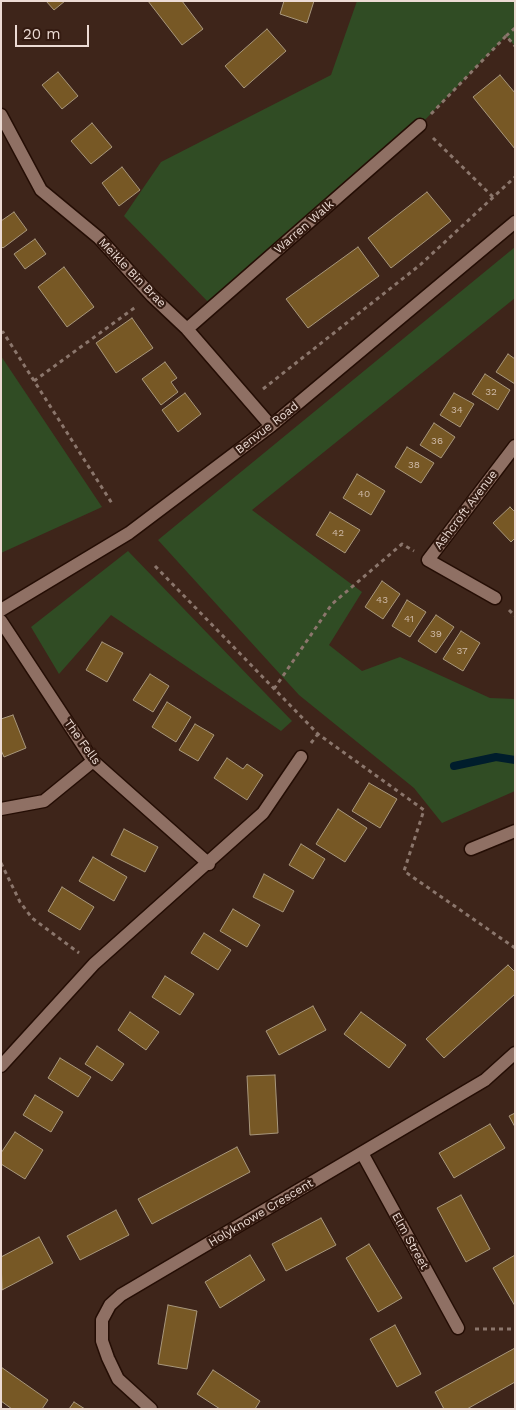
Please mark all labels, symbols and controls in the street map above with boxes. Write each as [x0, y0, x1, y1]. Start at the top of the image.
scale bar [18, 15, 91, 47]
text: 20 m [23, 25, 61, 43]
street label: Warren Walk [271, 197, 337, 257]
street label: Meikle Bin Brae [95, 235, 169, 311]
house number: 32 [485, 386, 497, 398]
street label: Benvue Road [233, 399, 301, 457]
house number: 34 [451, 404, 463, 416]
house number: 36 [431, 435, 443, 447]
house number: 38 [408, 459, 420, 471]
street label: Ashcroft Avenue [431, 467, 501, 553]
house number: 40 [358, 488, 370, 500]
house number: 42 [332, 527, 344, 539]
house number: 43 [376, 594, 388, 606]
house number: 41 [404, 613, 414, 625]
house number: 39 [430, 628, 442, 640]
house number: 37 [456, 645, 468, 657]
street label: The Fells [61, 716, 103, 768]
street label: Holyknowe Crescent [206, 1176, 316, 1250]
street label: Elm Street [388, 1210, 432, 1272]

